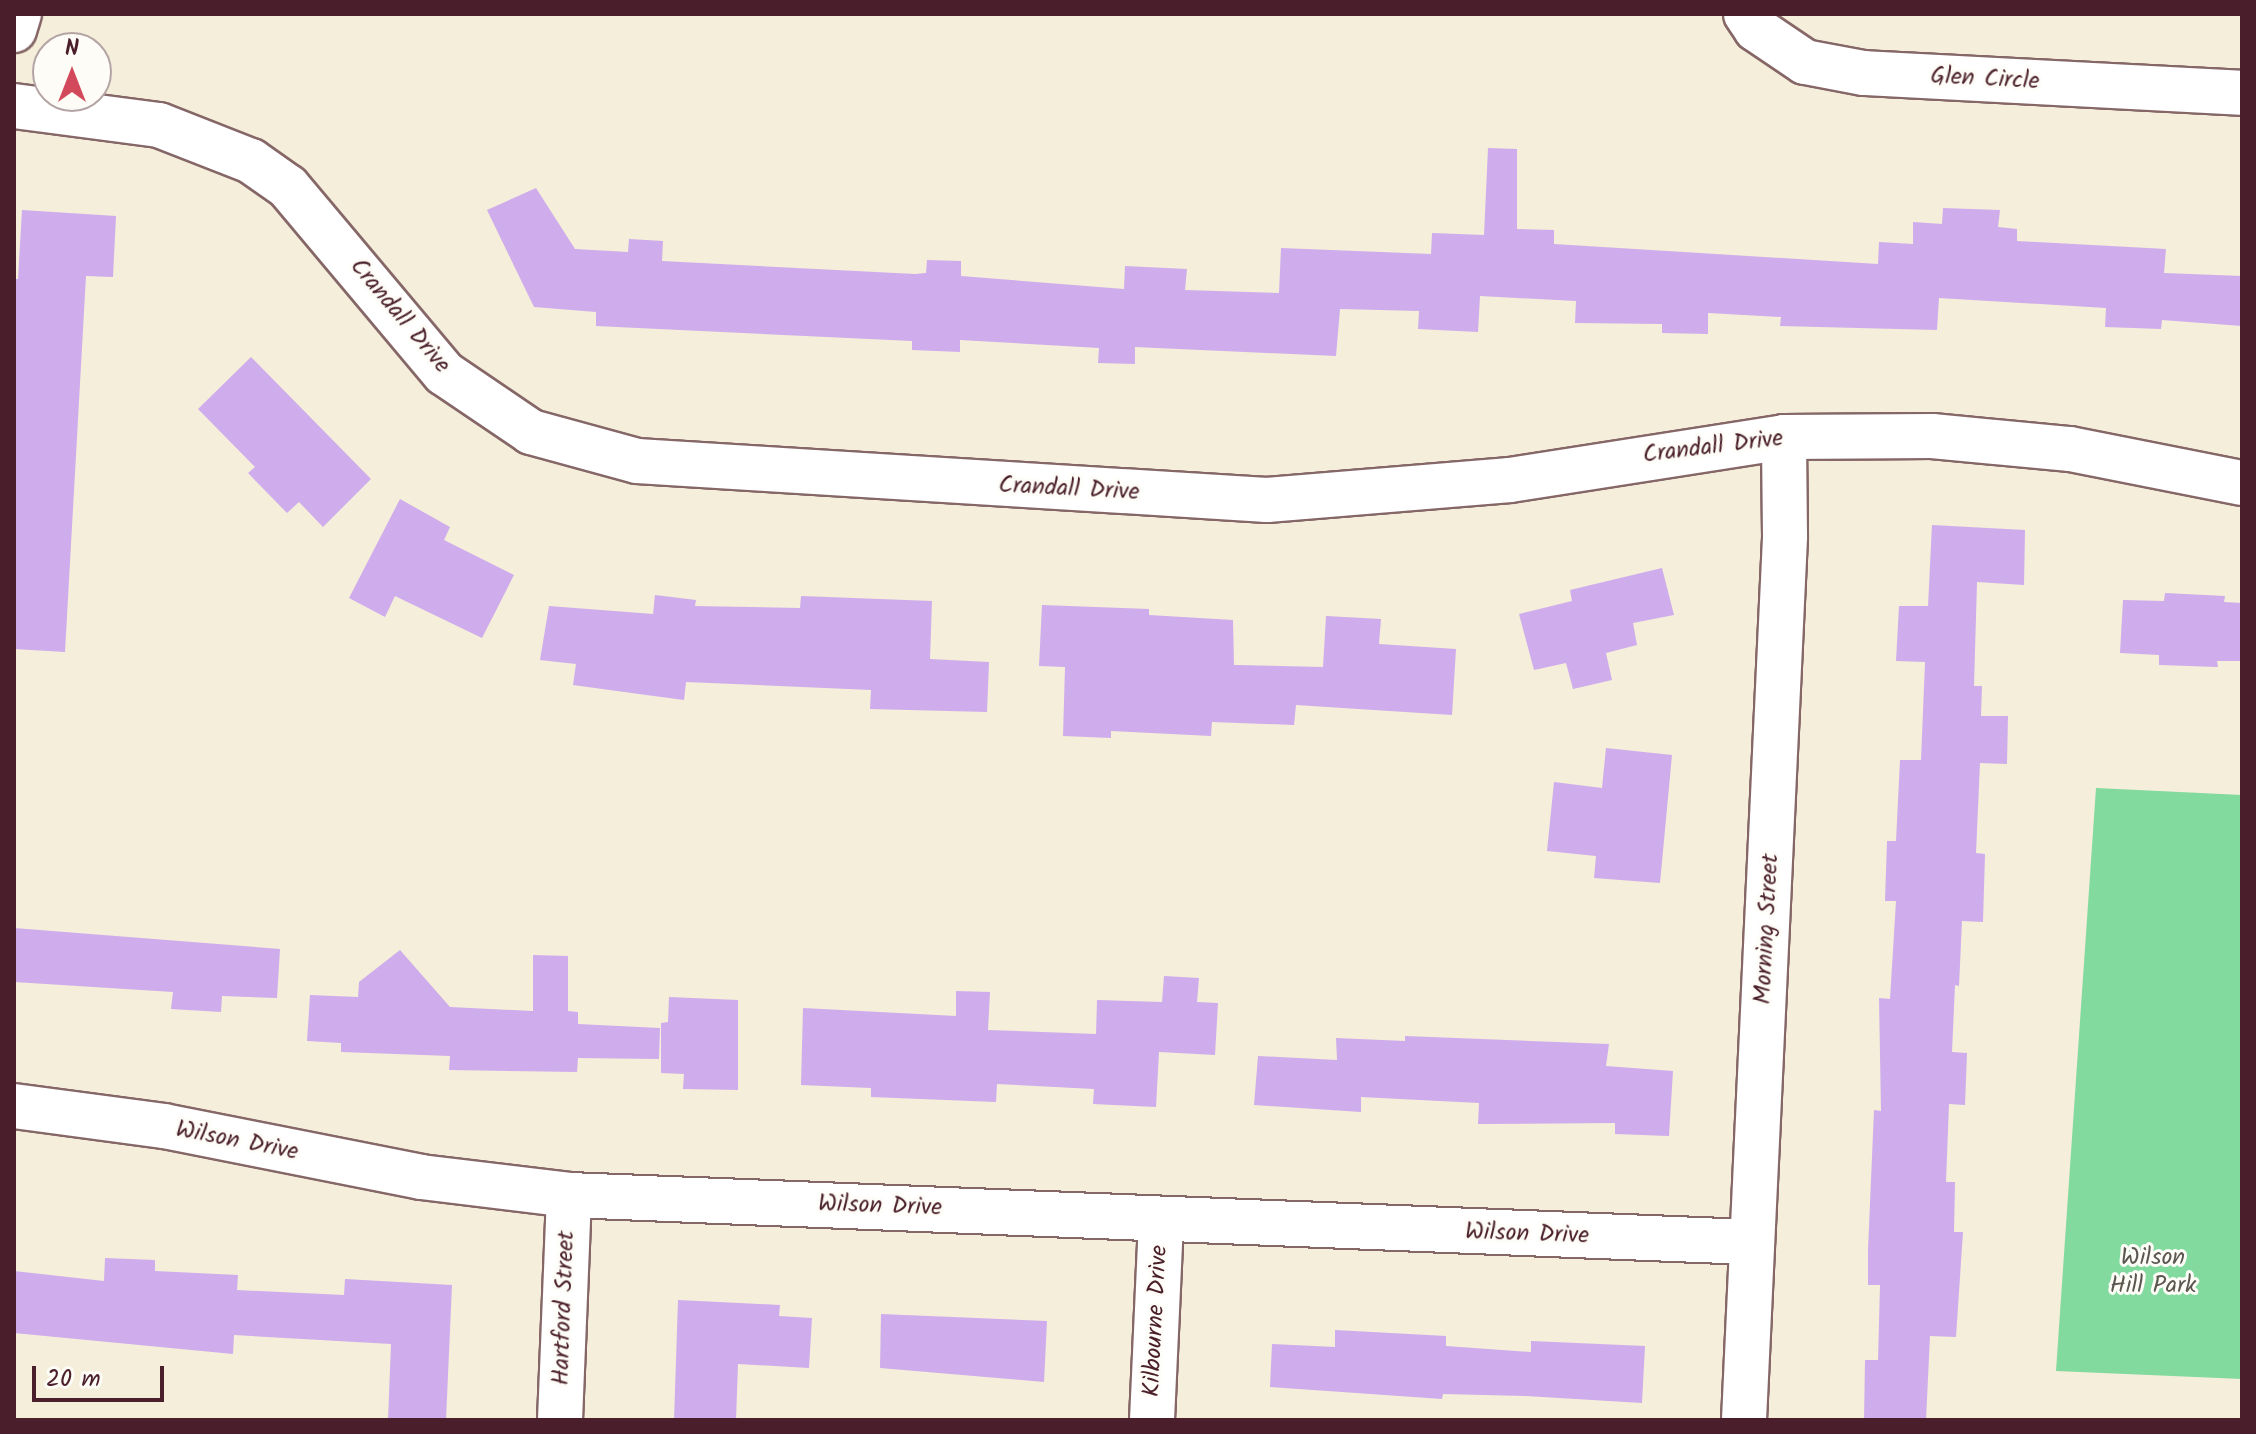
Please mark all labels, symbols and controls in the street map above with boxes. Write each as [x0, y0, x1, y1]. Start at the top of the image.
north arrow [32, 32, 112, 112]
text: N [65, 32, 79, 67]
street label: Glen Circle [1930, 62, 2040, 96]
street label: Crandall Drive [344, 253, 456, 379]
street label: Crandall Drive [1641, 424, 1785, 470]
street label: Crandall Drive [998, 471, 1140, 507]
street label: Morning Street [1749, 853, 1785, 1005]
street label: Wilson Drive [173, 1115, 301, 1167]
street label: Wilson Drive [818, 1189, 942, 1223]
street label: Wilson Drive [1465, 1217, 1589, 1251]
street label: Hartford Street [547, 1230, 581, 1386]
street label: Kilbourne Drive [1138, 1244, 1174, 1398]
park label: Wilson Hill Park [2110, 1244, 2196, 1300]
scale bar [36, 1350, 168, 1400]
text: 20 m [46, 1360, 101, 1399]

